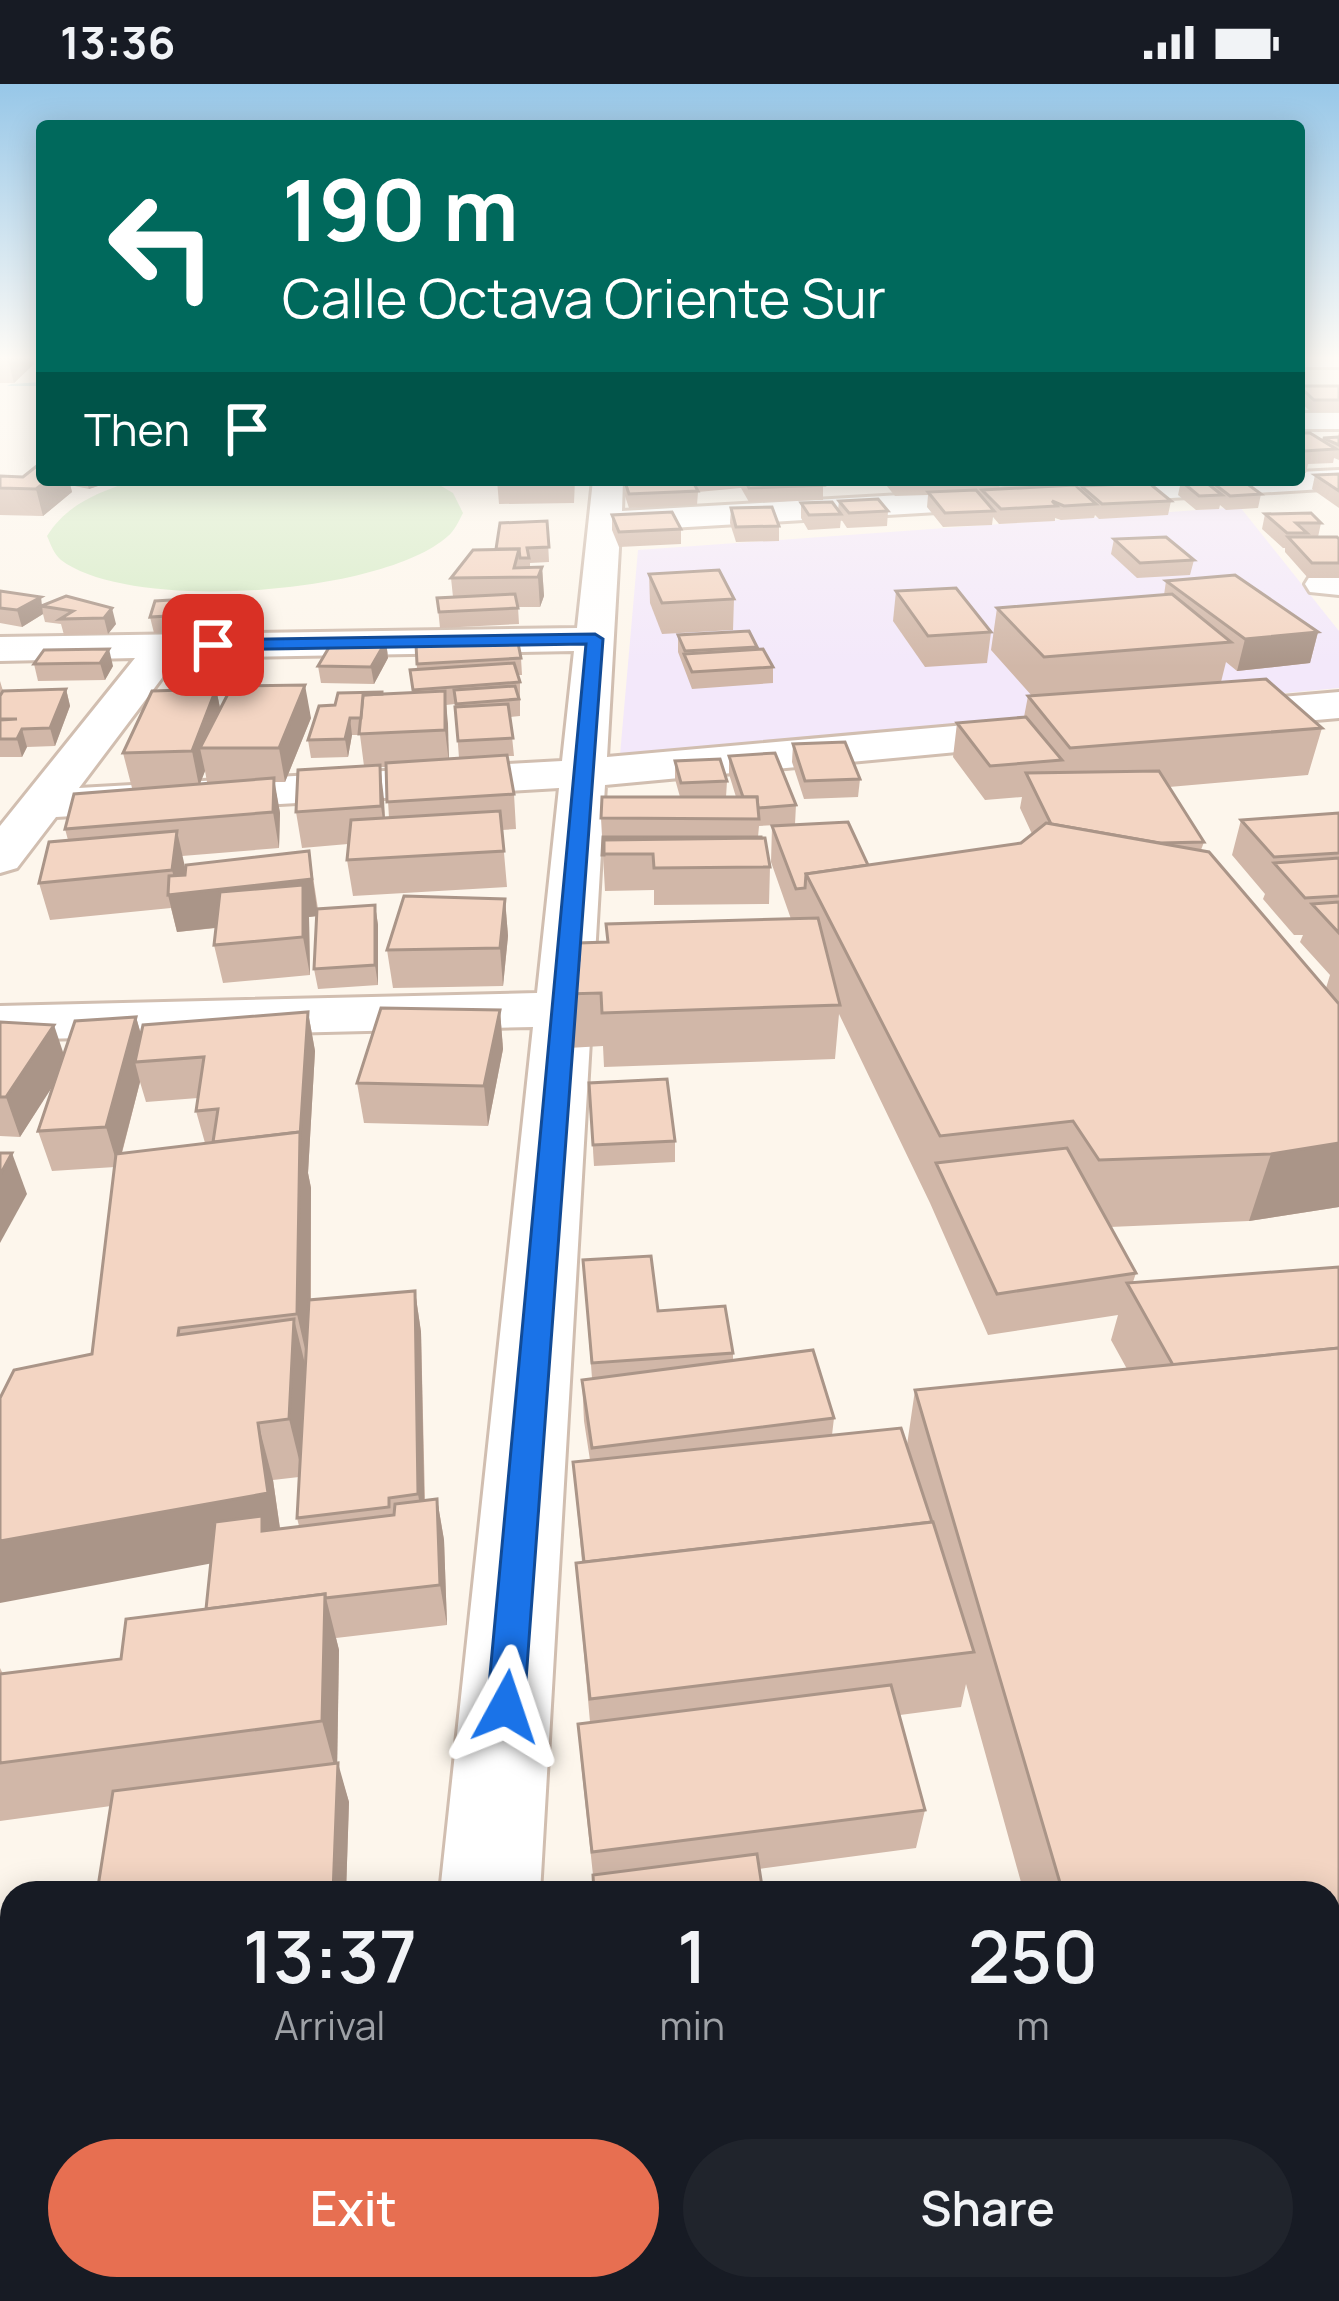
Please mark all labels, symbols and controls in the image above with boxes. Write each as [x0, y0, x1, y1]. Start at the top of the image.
text: 13:36 [60, 11, 175, 73]
text: 190 m [282, 151, 519, 266]
icon: left [84, 168, 240, 324]
text: Calle Octava Oriente Sur [282, 260, 886, 334]
icon: arrive [214, 396, 280, 462]
text: Then [84, 398, 190, 460]
pin [162, 594, 264, 696]
icon: arrive [180, 612, 246, 678]
position arrow [443, 1644, 569, 1770]
text: 13:37 [243, 1906, 417, 2005]
text: 1 [677, 1906, 707, 2005]
text: 250 [968, 1906, 1098, 2005]
text: Arrival [274, 1998, 385, 2052]
text: min [660, 1998, 725, 2052]
text: m [1016, 1998, 1049, 2052]
button: Exit [48, 2139, 659, 2277]
button: Share [683, 2139, 1293, 2277]

